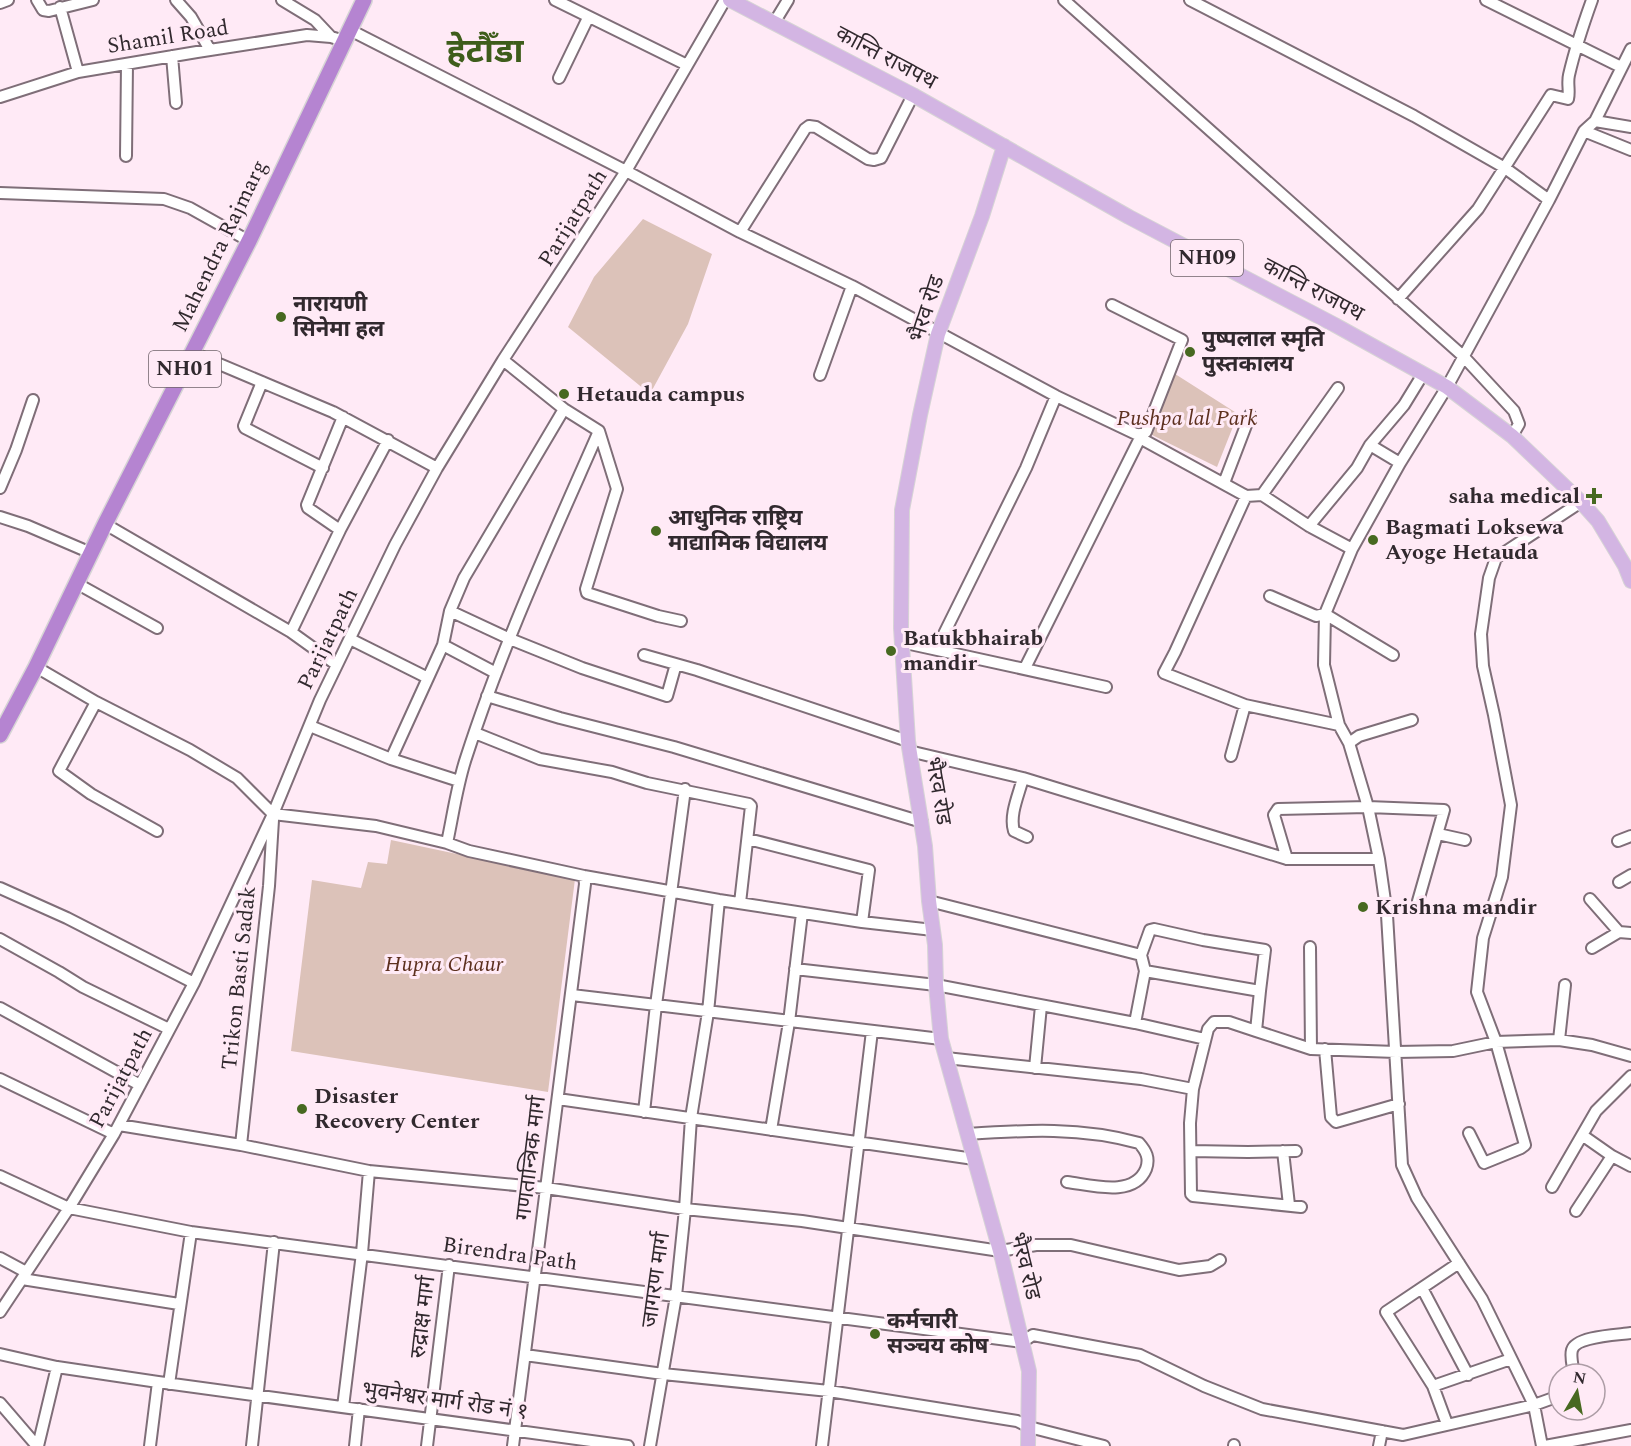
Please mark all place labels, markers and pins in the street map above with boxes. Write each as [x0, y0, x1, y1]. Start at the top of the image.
place label: नारायणी सिनेमा हल [293, 288, 385, 346]
marker: नारायणी सिनेमा हल [274, 310, 288, 324]
place label: पुष्पलाल स्मृति पुस्तकालय [1202, 323, 1325, 381]
marker: पुष्पलाल स्मृति पुस्तकालय [1183, 345, 1197, 359]
place label: Hetauda campus [576, 378, 745, 411]
marker: Hetauda campus [557, 387, 571, 401]
place label: saha medical [1448, 480, 1580, 513]
marker: saha medical [1585, 487, 1603, 505]
place label: आधुनिक राष्ट्रिय माद्यामिक विद्यालय [668, 502, 828, 560]
place label: Bagmati Loksewa Ayoge Hetauda [1385, 511, 1564, 569]
marker: आधुनिक राष्ट्रिय माद्यामिक विद्यालय [649, 524, 663, 538]
marker: Bagmati Loksewa Ayoge Hetauda [1366, 533, 1380, 547]
place label: Batukbhairab mandir [903, 622, 1043, 680]
marker: Batukbhairab mandir [884, 644, 898, 658]
place label: Krishna mandir [1375, 891, 1537, 924]
marker: Krishna mandir [1356, 900, 1370, 914]
place label: Disaster Recovery Center [314, 1080, 480, 1138]
marker: Disaster Recovery Center [295, 1102, 309, 1116]
place label: कर्मचारी सञ्चय कोष [887, 1305, 990, 1363]
marker: कर्मचारी सञ्चय कोष [868, 1327, 882, 1341]

